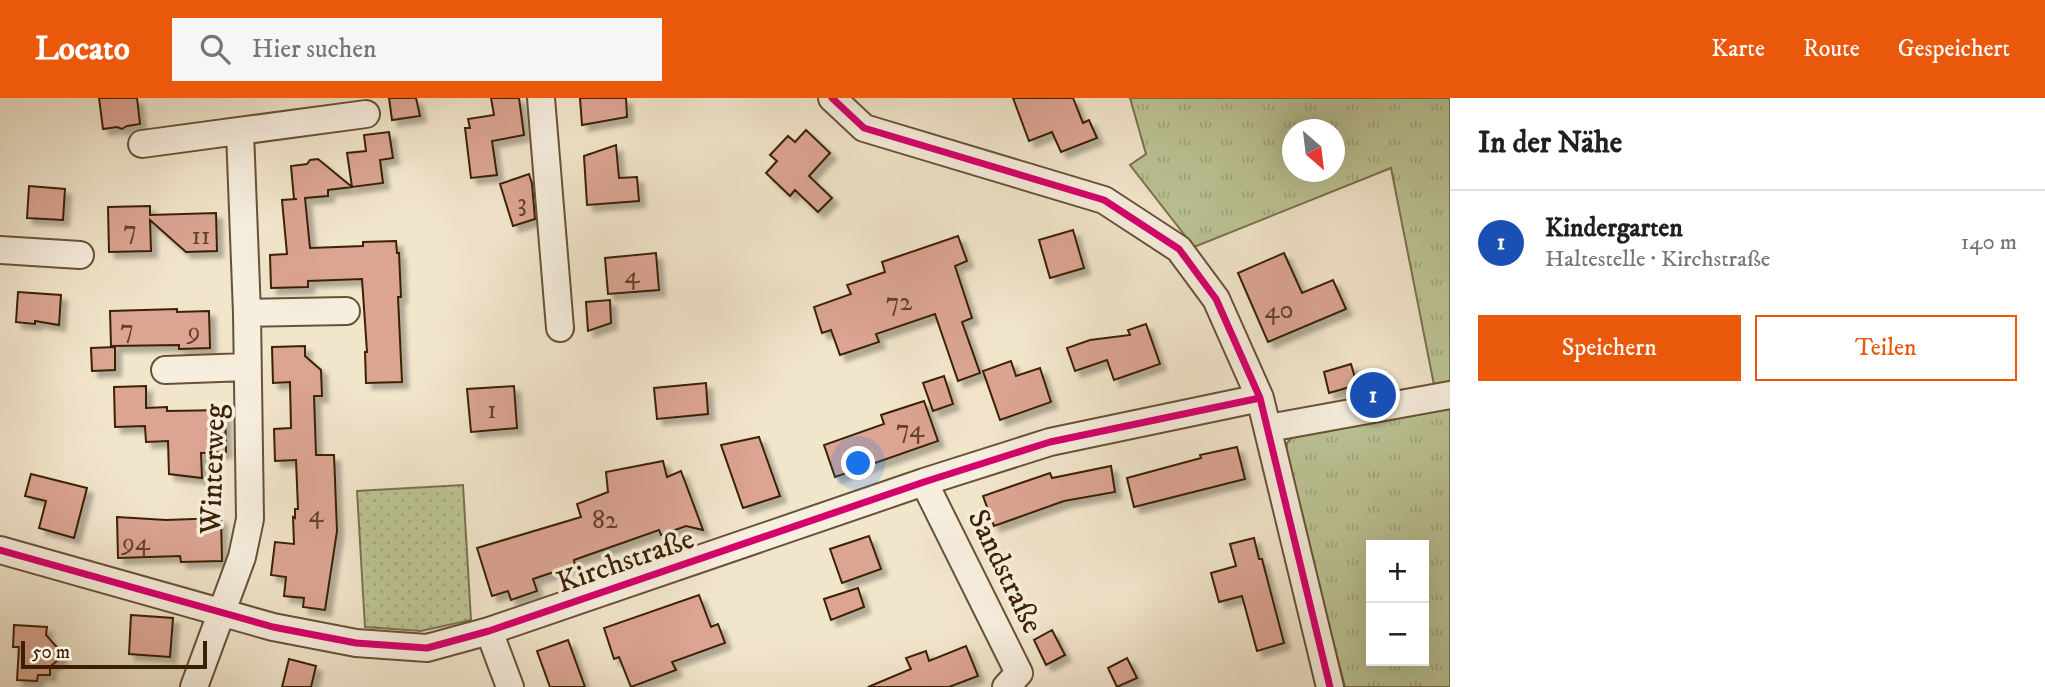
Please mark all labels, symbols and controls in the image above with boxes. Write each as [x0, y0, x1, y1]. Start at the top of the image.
search box [172, 18, 662, 81]
text: Locato [35, 29, 130, 70]
icon: search [196, 30, 234, 68]
text: Hier suchen [252, 33, 377, 66]
text: Karte [1711, 34, 1765, 64]
text: Route [1803, 34, 1860, 64]
text: Gespeichert [1898, 34, 2010, 64]
north arrow [1282, 119, 1345, 182]
text: In der Nähe [1478, 125, 1622, 162]
house number: 3 [517, 187, 527, 220]
text: Kindergarten [1545, 212, 1683, 245]
house number: 7 [123, 214, 137, 247]
house number: 11 [191, 220, 211, 253]
text: 1 [1497, 228, 1505, 257]
text: 140 m [1961, 228, 2017, 257]
text: Haltestelle · Kirchstraße [1545, 245, 1770, 274]
house number: 4 [625, 259, 641, 292]
house number: 72 [886, 286, 912, 319]
house number: 40 [1265, 294, 1293, 327]
house number: 7 [120, 313, 134, 346]
house number: 9 [186, 315, 200, 348]
button: Speichern [1478, 315, 1741, 381]
button: Teilen [1755, 315, 2017, 381]
pin: 1 [1350, 369, 1396, 421]
house number: 1 [487, 394, 497, 427]
street label: Winterweg [193, 403, 234, 536]
house number: 74 [896, 413, 925, 446]
your location [841, 446, 875, 480]
house number: 4 [309, 498, 325, 531]
house number: 82 [592, 504, 618, 537]
street label: Sandstraße [959, 504, 1050, 640]
street label: Kirchstraße [552, 521, 699, 602]
house number: 94 [120, 526, 151, 559]
map controls [1366, 540, 1429, 666]
button: + [1366, 540, 1429, 603]
button: − [1366, 603, 1429, 666]
scale bar [21, 638, 206, 670]
text: 50 m [32, 641, 70, 664]

